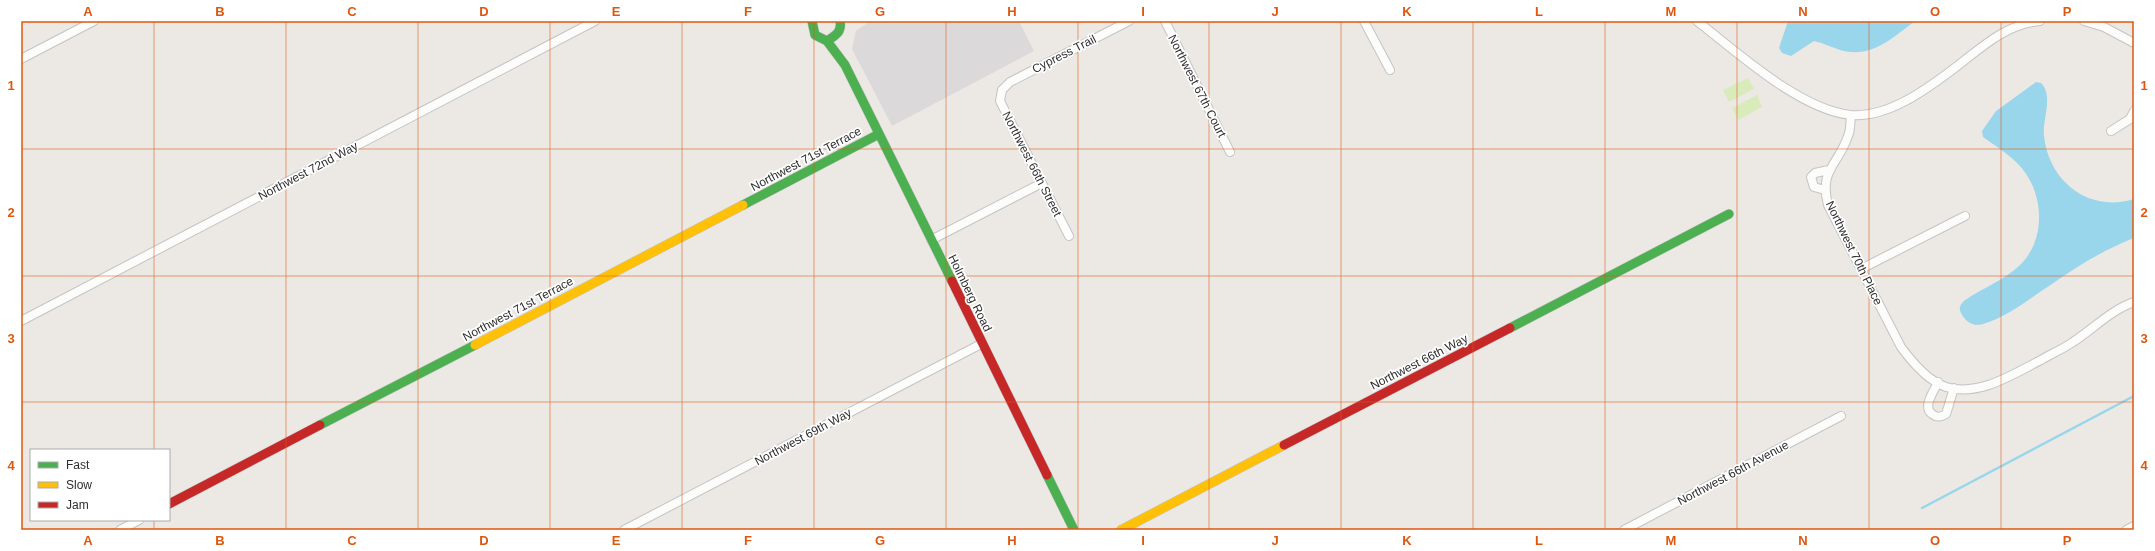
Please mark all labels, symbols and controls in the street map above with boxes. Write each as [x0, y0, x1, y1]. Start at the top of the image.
text: A [83, 4, 93, 19]
text: B [215, 4, 225, 19]
text: C [347, 4, 357, 19]
text: D [479, 4, 489, 19]
text: E [612, 4, 621, 19]
text: F [744, 4, 752, 19]
text: G [875, 4, 885, 19]
text: H [1007, 4, 1017, 19]
text: I [1141, 4, 1145, 19]
text: J [1271, 4, 1279, 19]
text: K [1402, 4, 1412, 19]
text: L [1535, 4, 1543, 19]
text: M [1666, 4, 1676, 19]
text: N [1798, 4, 1808, 19]
text: O [1930, 4, 1940, 19]
text: P [2063, 4, 2072, 19]
street label: Cypress Trail [1030, 32, 1098, 76]
street label: Northwest 67th Court [1165, 32, 1229, 140]
text: 1 [7, 78, 15, 93]
text: 1 [2140, 78, 2148, 93]
street label: Northwest 66th Street [999, 109, 1065, 219]
street label: Northwest 71st Terrace [748, 124, 864, 194]
street label: Northwest 72nd Way [256, 139, 360, 203]
street label: Northwest 70th Place [1823, 199, 1885, 308]
text: 2 [7, 205, 15, 220]
text: 2 [2140, 205, 2148, 220]
street label: Holmberg Road [945, 252, 995, 334]
street label: Northwest 71st Terrace [460, 274, 576, 344]
text: 3 [7, 331, 15, 346]
street label: Northwest 66th Way [1368, 331, 1470, 393]
text: 3 [2140, 331, 2148, 346]
street label: Northwest 69th Way [752, 406, 854, 468]
street label: Northwest 66th Avenue [1675, 438, 1791, 508]
legend [30, 449, 170, 521]
text: 4 [7, 458, 15, 473]
text: Fast [66, 458, 90, 472]
text: 4 [2140, 458, 2148, 473]
text: Slow [66, 478, 92, 492]
text: Jam [66, 498, 89, 512]
text: A [83, 533, 93, 548]
text: B [215, 533, 225, 548]
text: C [347, 533, 357, 548]
text: D [479, 533, 489, 548]
text: E [612, 533, 621, 548]
text: F [744, 533, 752, 548]
text: G [875, 533, 885, 548]
text: H [1007, 533, 1017, 548]
text: I [1141, 533, 1145, 548]
text: J [1271, 533, 1279, 548]
text: K [1402, 533, 1412, 548]
text: L [1535, 533, 1543, 548]
text: M [1666, 533, 1676, 548]
text: N [1798, 533, 1808, 548]
text: O [1930, 533, 1940, 548]
text: P [2063, 533, 2072, 548]

